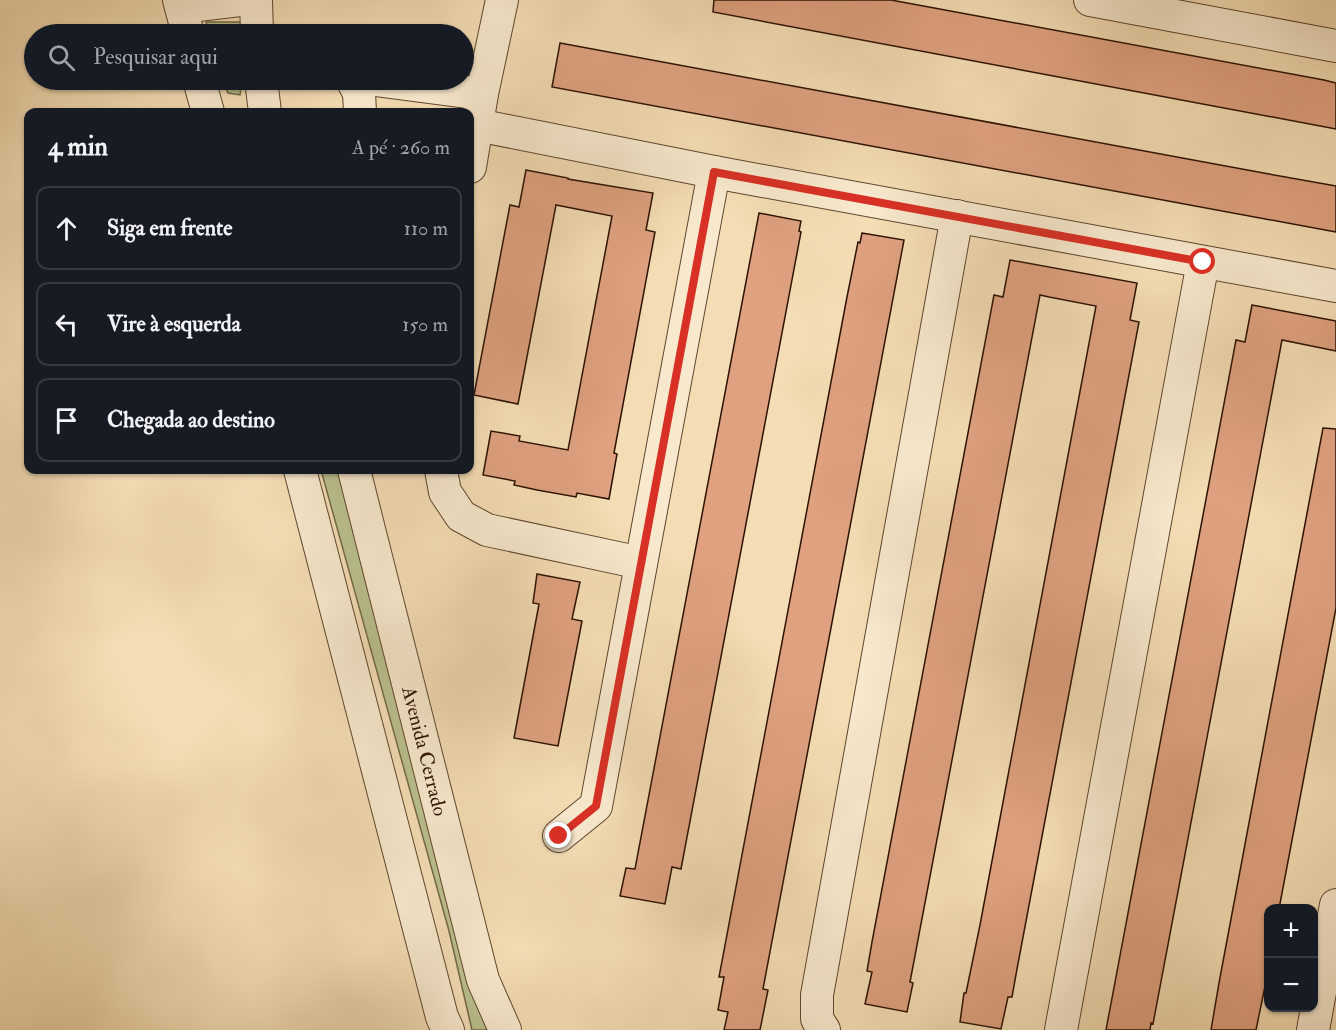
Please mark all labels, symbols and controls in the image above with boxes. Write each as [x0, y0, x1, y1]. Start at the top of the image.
search box [24, 24, 474, 90]
icon: search [45, 41, 78, 74]
text: Pesquisar aqui [93, 43, 218, 71]
text: 4 min [48, 131, 108, 163]
text: A pé · 260 m [352, 135, 450, 160]
icon: ahead [50, 212, 83, 245]
text: Siga em frente [107, 214, 232, 242]
text: 110 m [404, 216, 448, 241]
route start [1189, 248, 1215, 274]
icon: left [50, 308, 83, 341]
text: Vire à esquerda [107, 310, 241, 338]
text: 150 m [402, 312, 448, 337]
icon: arrive [50, 404, 83, 437]
text: Chegada ao destino [107, 406, 275, 434]
street label: Avenida Cerrado [396, 683, 453, 819]
route end [545, 822, 571, 848]
map controls [1264, 904, 1318, 1012]
button: + [1264, 904, 1318, 958]
button: − [1264, 958, 1318, 1012]

